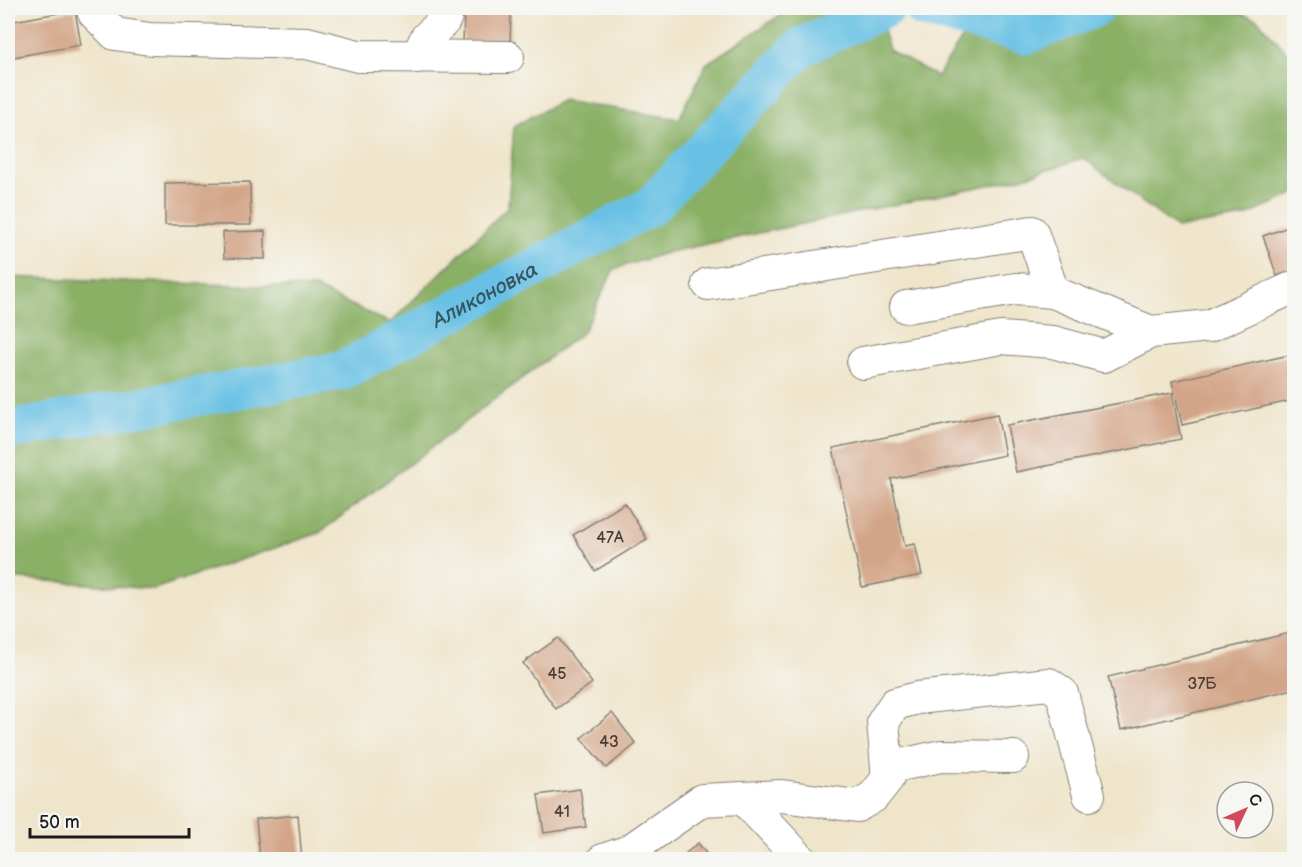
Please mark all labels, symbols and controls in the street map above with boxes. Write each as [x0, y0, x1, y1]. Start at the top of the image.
water label: Аликоновка [426, 257, 542, 335]
house number: 47А [596, 529, 624, 548]
house number: 45 [548, 665, 566, 684]
house number: 37Б [1188, 675, 1217, 694]
house number: 43 [599, 733, 619, 752]
north arrow [1215, 780, 1275, 840]
text: С [1244, 790, 1265, 811]
scale bar [30, 801, 189, 839]
house number: 41 [554, 803, 570, 822]
text: 50 m [39, 812, 80, 833]

